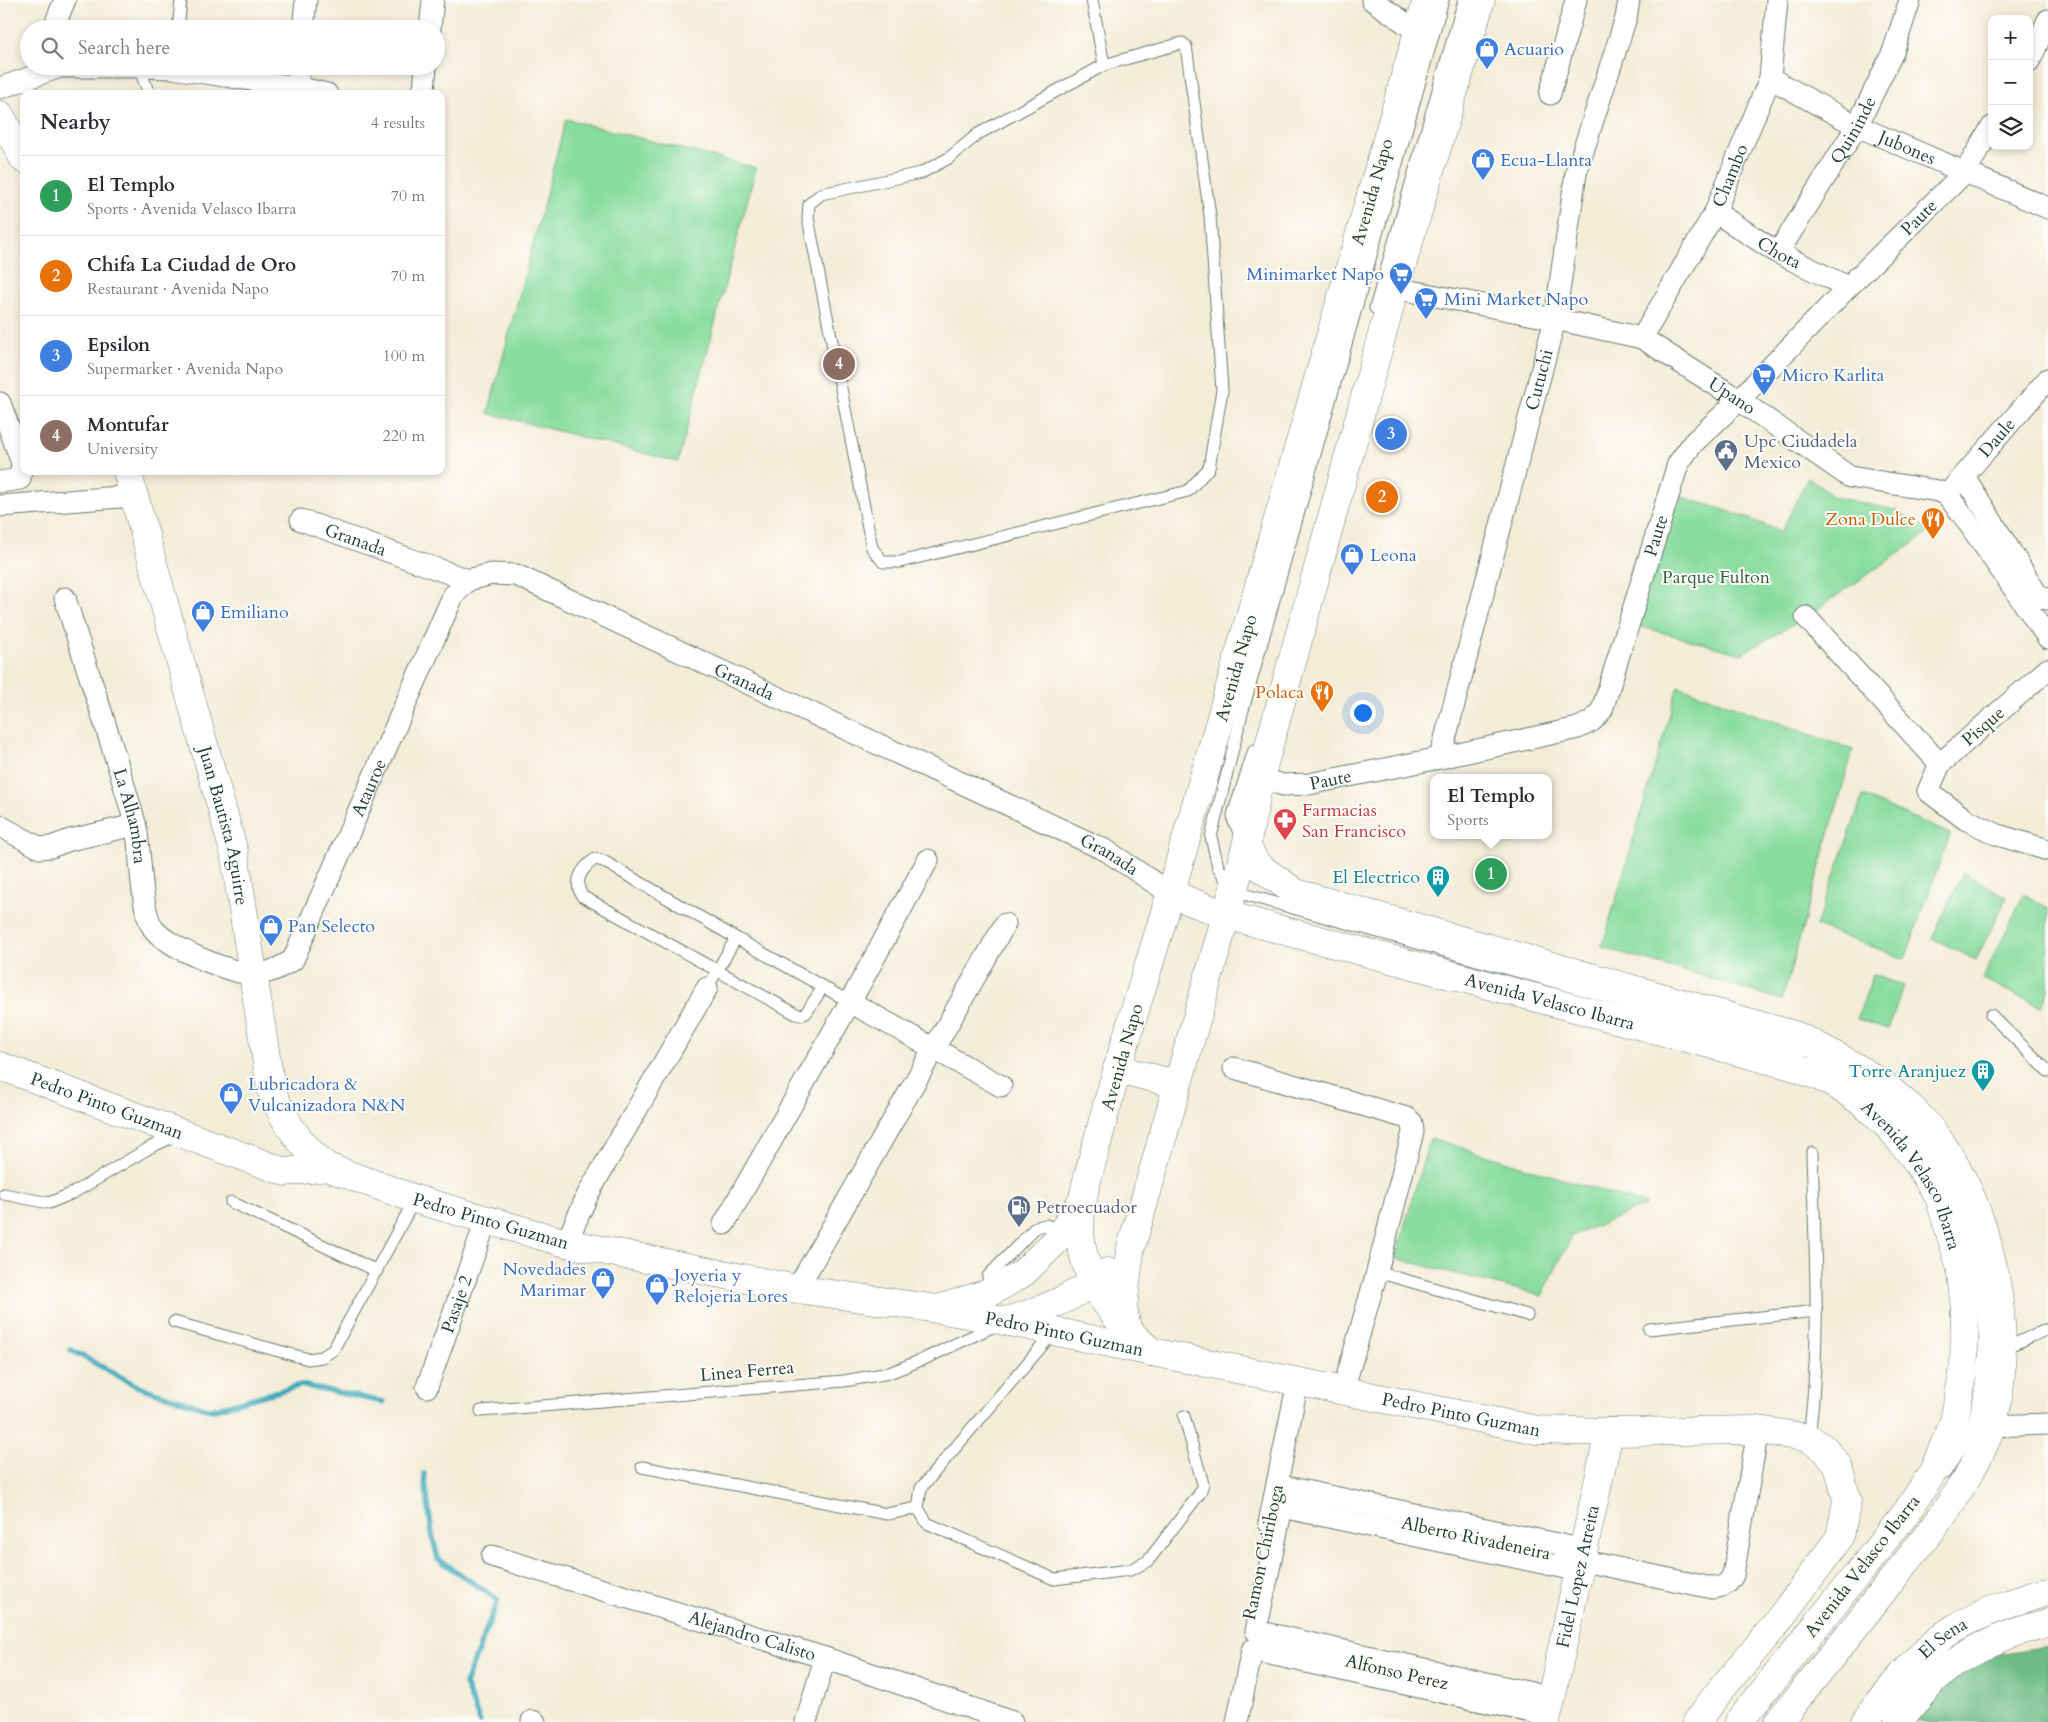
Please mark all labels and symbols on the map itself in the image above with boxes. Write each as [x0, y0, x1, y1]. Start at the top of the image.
shop icon: Acuario [1474, 36, 1500, 70]
place label: Acuario [1504, 37, 1564, 62]
street label: Quininde [1824, 93, 1882, 169]
street label: Jubones [1872, 124, 1939, 171]
street label: Avenida Napo [1345, 136, 1400, 248]
street label: Chambo [1706, 140, 1755, 211]
shop icon: Ecua-Llanta [1470, 147, 1496, 181]
place label: Ecua-Llanta [1500, 148, 1592, 173]
street label: Paute [1895, 194, 1943, 241]
street label: Chota [1752, 231, 1805, 275]
supermarket icon: Minimarket Napo [1388, 261, 1414, 295]
place label: Minimarket Napo [1246, 262, 1384, 287]
supermarket icon: Mini Market Napo [1413, 286, 1439, 320]
place label: Mini Market Napo [1444, 287, 1588, 312]
pin: 4 [823, 345, 855, 383]
street label: Cutuchi [1520, 347, 1560, 413]
supermarket icon: Micro Karlita [1751, 362, 1777, 396]
place label: Micro Karlita [1782, 363, 1884, 388]
street label: Upano [1703, 371, 1761, 421]
street label: Daule [1973, 413, 2022, 463]
pin: 3 [1375, 415, 1407, 453]
place label: Upc Ciudadela Mexico [1744, 429, 1858, 475]
public building icon: Upc Ciudadela Mexico [1713, 438, 1739, 472]
pin: 2 [1366, 478, 1398, 516]
restaurant icon: Zona Dulce [1920, 506, 1946, 540]
place label: Zona Dulce [1825, 507, 1916, 532]
street label: Paute [1638, 512, 1675, 559]
street label: Granada [321, 517, 390, 563]
shop icon: Leona [1339, 542, 1365, 576]
place label: Leona [1370, 543, 1417, 568]
park label: Parque Fulton [1662, 565, 1771, 590]
shop icon: Emiliano [190, 599, 216, 633]
place label: Emiliano [220, 600, 289, 625]
street label: Avenida Napo [1209, 612, 1264, 724]
street label: Granada [710, 657, 778, 707]
restaurant icon: Polaca [1309, 679, 1335, 713]
place label: Polaca [1255, 680, 1304, 705]
your location [1350, 700, 1376, 726]
street label: Pisque [1956, 701, 2010, 752]
street label: Juan Bautista Aguirre [191, 741, 254, 907]
street label: Atauroe [346, 755, 393, 821]
street label: Paute [1307, 764, 1354, 797]
street label: La Alhambra [107, 765, 152, 865]
place label: Farmacias San Francisco [1302, 798, 1406, 844]
pharmacy icon: Farmacias San Francisco [1272, 807, 1298, 841]
street label: Granada [1076, 828, 1143, 882]
pin: 1 [1475, 855, 1507, 893]
building icon: El Electrico [1425, 864, 1451, 898]
place label: El Electrico [1332, 865, 1420, 890]
shop icon: Pan Selecto [258, 913, 284, 947]
place label: Pan Selecto [288, 914, 375, 939]
street label: Avenida Velasco Ibarra [1462, 967, 1638, 1037]
street label: Avenida Napo [1095, 1001, 1150, 1113]
building icon: Torre Aranjuez [1970, 1058, 1996, 1092]
place label: Torre Aranjuez [1848, 1059, 1966, 1084]
street label: Pedro Pinto Guzman [27, 1066, 187, 1146]
place label: Lubricadora & Vulcanizadora N&N [248, 1072, 406, 1118]
shop icon: Lubricadora & Vulcanizadora N&N [218, 1081, 244, 1115]
street label: Avenida Velasco Ibarra [1855, 1095, 1967, 1253]
street label: Pedro Pinto Guzman [410, 1187, 572, 1256]
fuel station icon: Petroecuador [1006, 1194, 1032, 1228]
place label: Petroecuador [1036, 1195, 1137, 1220]
place label: Novedades Marimar [503, 1257, 586, 1303]
place label: Joyeria y Relojeria Lores [671, 1263, 788, 1309]
shop icon: Novedades Marimar [590, 1266, 616, 1300]
street label: Pasaje 2 [435, 1272, 479, 1337]
shop icon: Joyeria y Relojeria Lores [644, 1272, 670, 1306]
street label: Pedro Pinto Guzman [983, 1306, 1147, 1363]
street label: Linea Ferrea [699, 1355, 795, 1388]
street label: Pedro Pinto Guzman [1379, 1387, 1543, 1444]
street label: Ramon Chiriboga [1237, 1482, 1290, 1622]
street label: Avenida Velasco Ibarra [1799, 1490, 1926, 1643]
street label: Fidel Lopez Atreita [1550, 1502, 1606, 1650]
street label: Alberto Rivadeneira [1399, 1510, 1553, 1567]
street label: Alejandro Calisto [685, 1605, 819, 1668]
street label: El Sena [1913, 1612, 1972, 1665]
street label: Alfonso Perez [1343, 1648, 1451, 1696]

